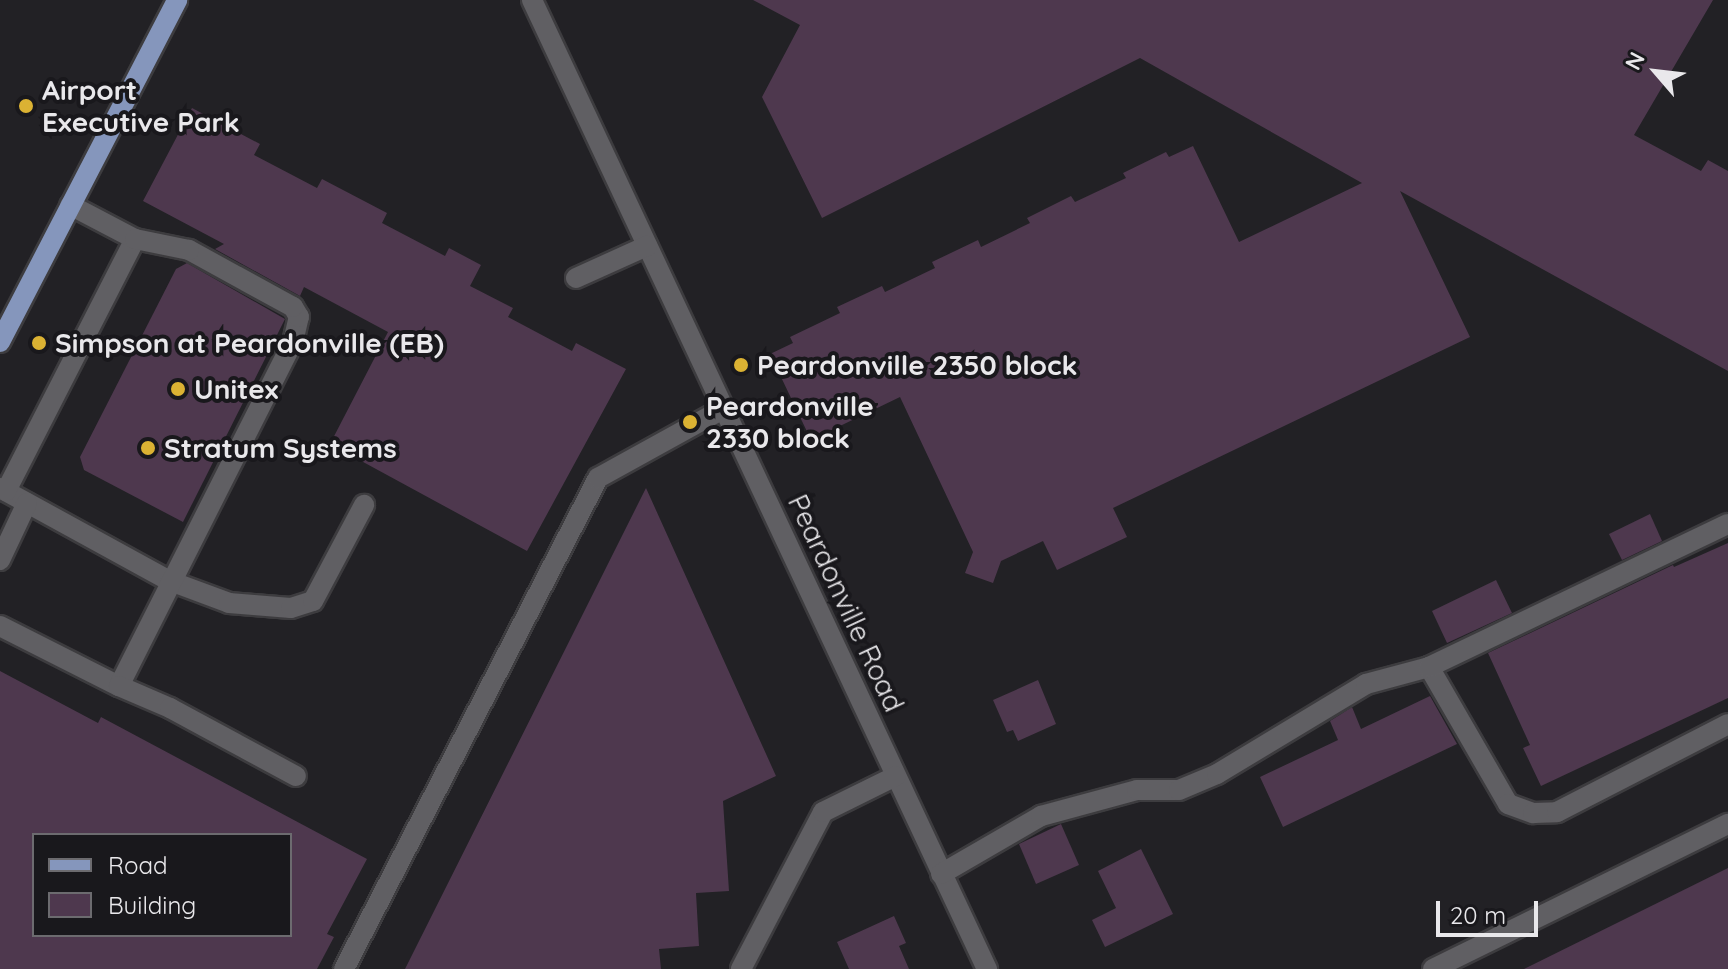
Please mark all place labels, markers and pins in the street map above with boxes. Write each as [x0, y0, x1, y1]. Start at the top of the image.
place label: Airport Executive Park [42, 73, 240, 139]
marker: Airport Executive Park [17, 97, 35, 115]
place label: Simpson at Peardonville (EB) [55, 326, 444, 360]
marker: Simpson at Peardonville (EB) [30, 334, 48, 352]
place label: Peardonville 2350 block [757, 348, 1077, 382]
marker: Peardonville 2350 block [732, 356, 750, 374]
place label: Unitex [194, 372, 279, 406]
marker: Unitex [169, 380, 187, 398]
place label: Peardonville 2330 block [706, 389, 874, 455]
marker: Peardonville 2330 block [681, 413, 699, 431]
place label: Stratum Systems [164, 431, 397, 465]
marker: Stratum Systems [139, 439, 157, 457]

